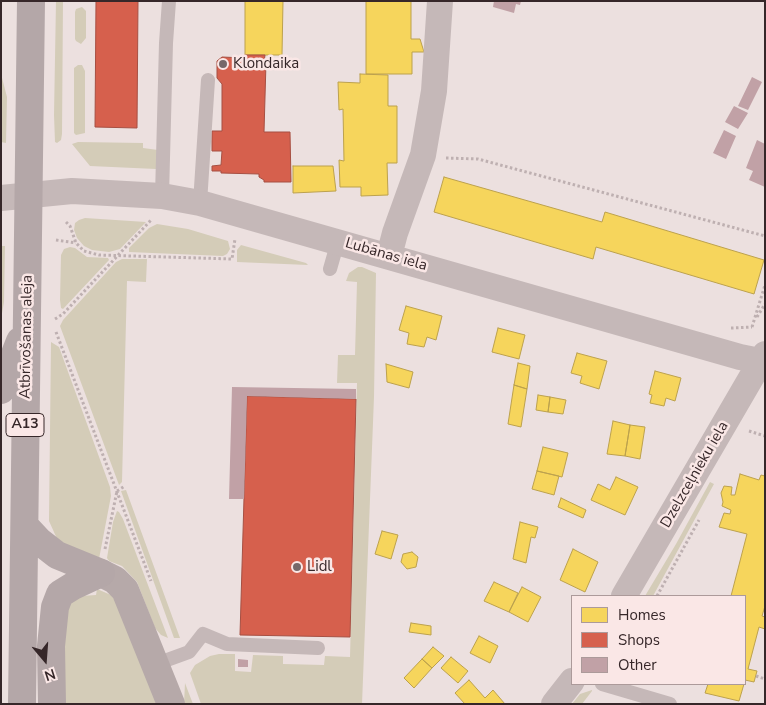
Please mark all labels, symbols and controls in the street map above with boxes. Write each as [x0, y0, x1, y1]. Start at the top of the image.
place label: Klondaika [233, 55, 299, 73]
marker: Klondaika [217, 58, 229, 70]
street label: Lubānas iela [343, 235, 429, 275]
street label: Atbrīvošanas aleja [17, 275, 37, 399]
road number: A13 [6, 414, 44, 436]
street label: Dzelzceļnieku iela [657, 419, 733, 531]
place label: Lidl [307, 558, 332, 576]
marker: Lidl [291, 561, 303, 573]
legend [571, 595, 746, 685]
text: Homes [618, 605, 666, 625]
text: Shops [618, 630, 660, 650]
north arrow [20, 635, 70, 685]
text: Other [618, 655, 657, 675]
text: N [42, 664, 58, 685]

